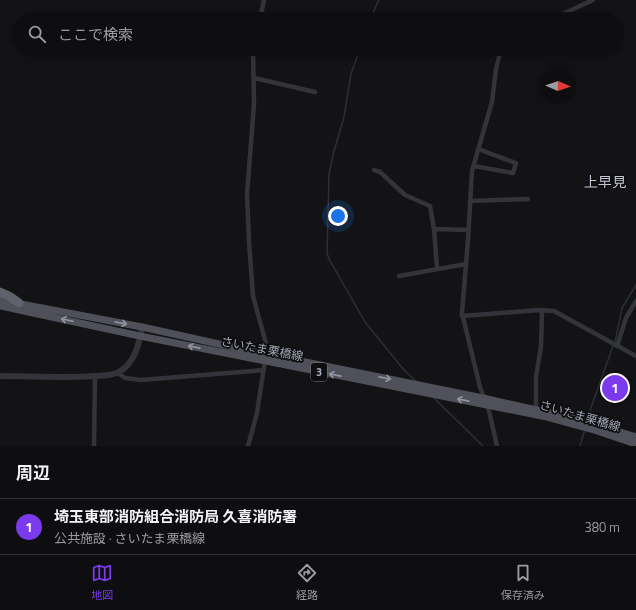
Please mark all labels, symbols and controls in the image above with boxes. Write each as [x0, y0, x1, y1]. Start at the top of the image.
search box [12, 12, 624, 56]
icon: search [26, 23, 48, 45]
text: ここで検索 [58, 23, 133, 46]
north arrow [540, 68, 576, 104]
district label: 上早見 [584, 171, 626, 192]
your location [328, 206, 348, 226]
one-way arrow [61, 316, 74, 324]
one-way arrow [114, 319, 127, 327]
street label: さいたま栗橋線 [219, 331, 305, 366]
one-way arrow [188, 343, 201, 351]
road number: 3 [311, 363, 327, 381]
one-way arrow [329, 371, 342, 379]
pin: 1 [602, 373, 628, 403]
one-way arrow [378, 374, 391, 382]
street label: さいたま栗橋線 [537, 395, 623, 436]
one-way arrow [457, 396, 470, 404]
text: 周辺 [16, 460, 50, 486]
text: 埼玉東部消防組合消防局 久喜消防署 [54, 505, 297, 528]
text: 1 [25, 517, 33, 537]
text: 380 m [584, 517, 620, 537]
text: 公共施設 · さいたま栗橋線 [54, 528, 205, 548]
tab: 地図 [91, 562, 113, 603]
tab: 経路 [296, 562, 318, 603]
tab: 保存済み [501, 562, 545, 603]

